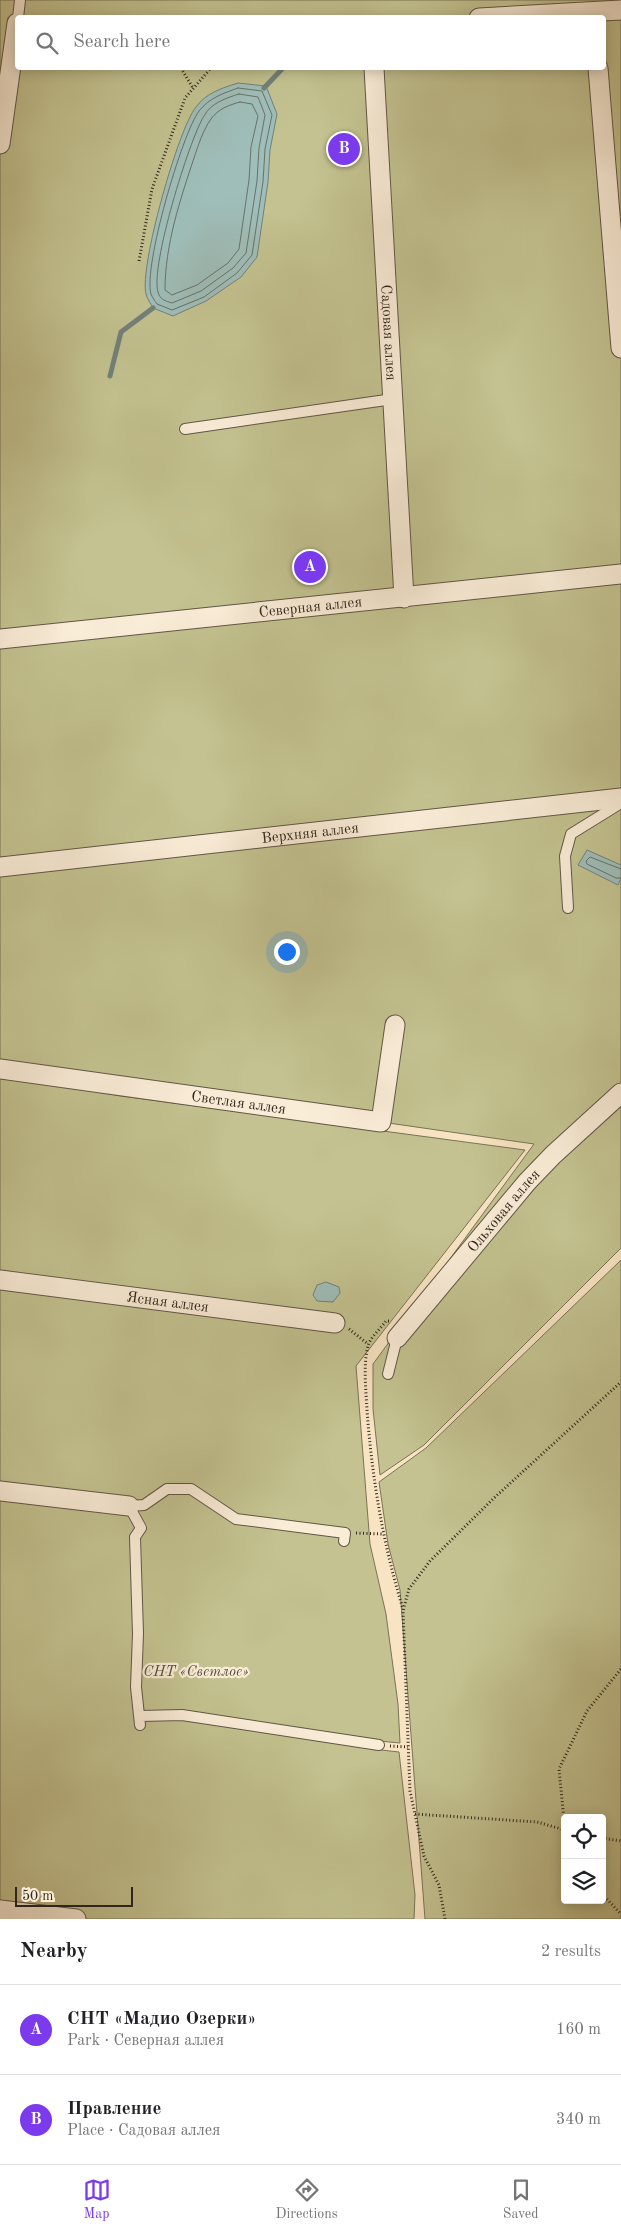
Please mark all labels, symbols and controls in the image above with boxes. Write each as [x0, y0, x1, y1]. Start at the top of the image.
search box [15, 15, 606, 70]
icon: search [33, 29, 61, 57]
text: Search here [73, 33, 170, 52]
pin: B [328, 130, 360, 168]
street label: Садовая аллея [377, 284, 398, 381]
pin: A [294, 548, 326, 586]
street label: Северная аллея [258, 595, 363, 621]
street label: Верхняя аллея [261, 821, 360, 847]
your location [274, 939, 300, 965]
street label: Светлая аллея [190, 1090, 287, 1118]
street label: Ольховая аллея [466, 1167, 544, 1256]
street label: Ясная аллея [125, 1290, 210, 1316]
park label: СНТ «Светлое» [143, 1665, 249, 1680]
map controls [561, 1814, 606, 1904]
button: locate [561, 1814, 606, 1859]
button: layers [561, 1859, 606, 1904]
scale bar [15, 1884, 132, 1907]
text: 50 m [22, 1889, 53, 1903]
text: Nearby [20, 1941, 88, 1962]
text: 2 results [541, 1944, 601, 1960]
text: СНТ «Мадио Озерки» [67, 2010, 256, 2029]
text: A [30, 2022, 42, 2038]
text: 160 m [556, 2022, 601, 2038]
text: Park · Северная аллея [67, 2033, 224, 2049]
text: Правление [67, 2100, 161, 2119]
text: B [30, 2112, 42, 2128]
text: 340 m [556, 2112, 601, 2128]
text: Place · Садовая аллея [67, 2123, 220, 2139]
tab: Map [83, 2176, 111, 2223]
tab: Directions [276, 2176, 338, 2223]
tab: Saved [503, 2176, 538, 2223]

